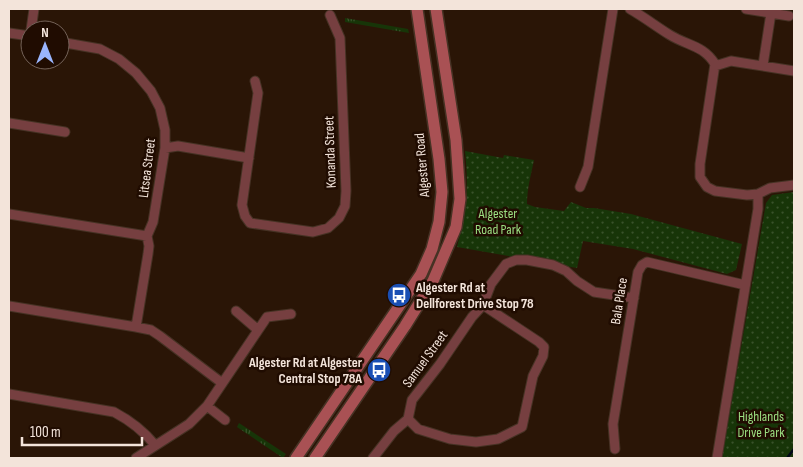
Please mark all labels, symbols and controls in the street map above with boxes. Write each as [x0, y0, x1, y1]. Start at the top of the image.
north arrow [20, 20, 70, 70]
text: N [41, 24, 49, 41]
street label: Konanda Street [320, 116, 340, 188]
street label: Algester Road [411, 132, 433, 199]
street label: Litsea Street [135, 137, 159, 199]
park label: Algester Road Park [475, 205, 522, 238]
street label: Bala Place [607, 276, 631, 326]
place label: Algester Rd at Dellforest Drive Stop 78 [415, 279, 534, 312]
bus stop icon: Algester Rd at Dellforest Drive Stop 78 [386, 282, 412, 308]
street label: Samuel Street [399, 327, 451, 391]
place label: Algester Rd at Algester Central Stop 78A [248, 354, 363, 387]
bus stop icon: Algester Rd at Algester Central Stop 78A [366, 357, 392, 383]
park label: Highlands Drive Park [737, 408, 785, 441]
scale bar [22, 414, 142, 446]
text: 100 m [30, 423, 61, 442]

